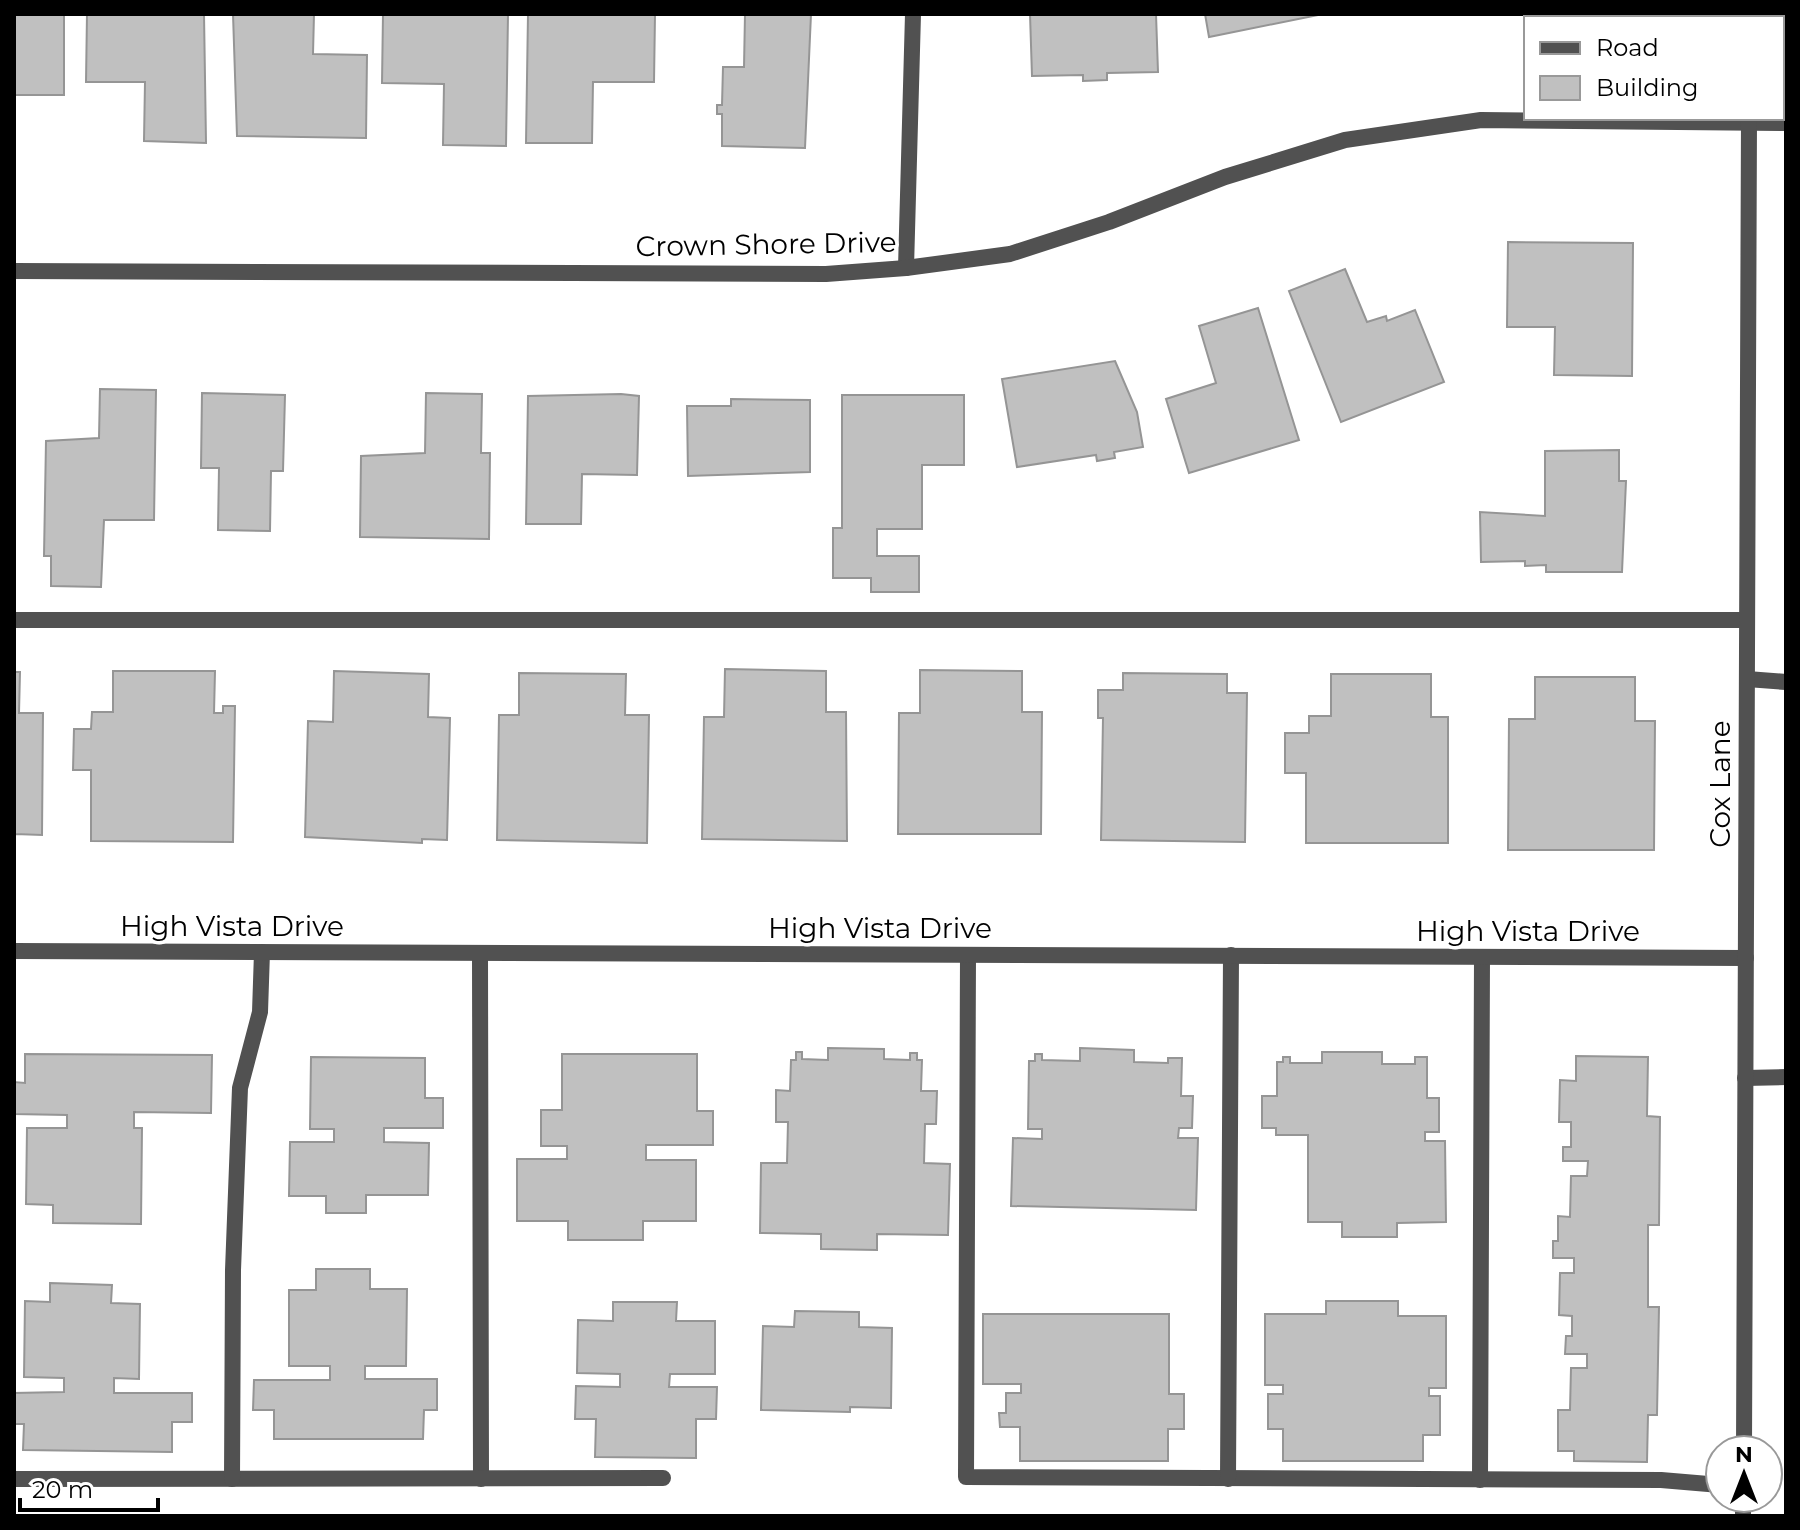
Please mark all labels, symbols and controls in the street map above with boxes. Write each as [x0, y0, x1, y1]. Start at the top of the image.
legend [1524, 16, 1784, 120]
text: Road [1596, 33, 1659, 62]
text: Building [1596, 73, 1699, 102]
street label: Crown Shore Drive [635, 225, 897, 263]
street label: Cox Lane [1703, 720, 1737, 848]
street label: High Vista Drive [120, 909, 344, 943]
street label: High Vista Drive [768, 911, 992, 945]
street label: High Vista Drive [1416, 914, 1640, 948]
north arrow [1704, 1434, 1784, 1514]
text: N [1735, 1441, 1753, 1468]
scale bar [20, 1462, 158, 1512]
text: 20 m [32, 1475, 93, 1504]

